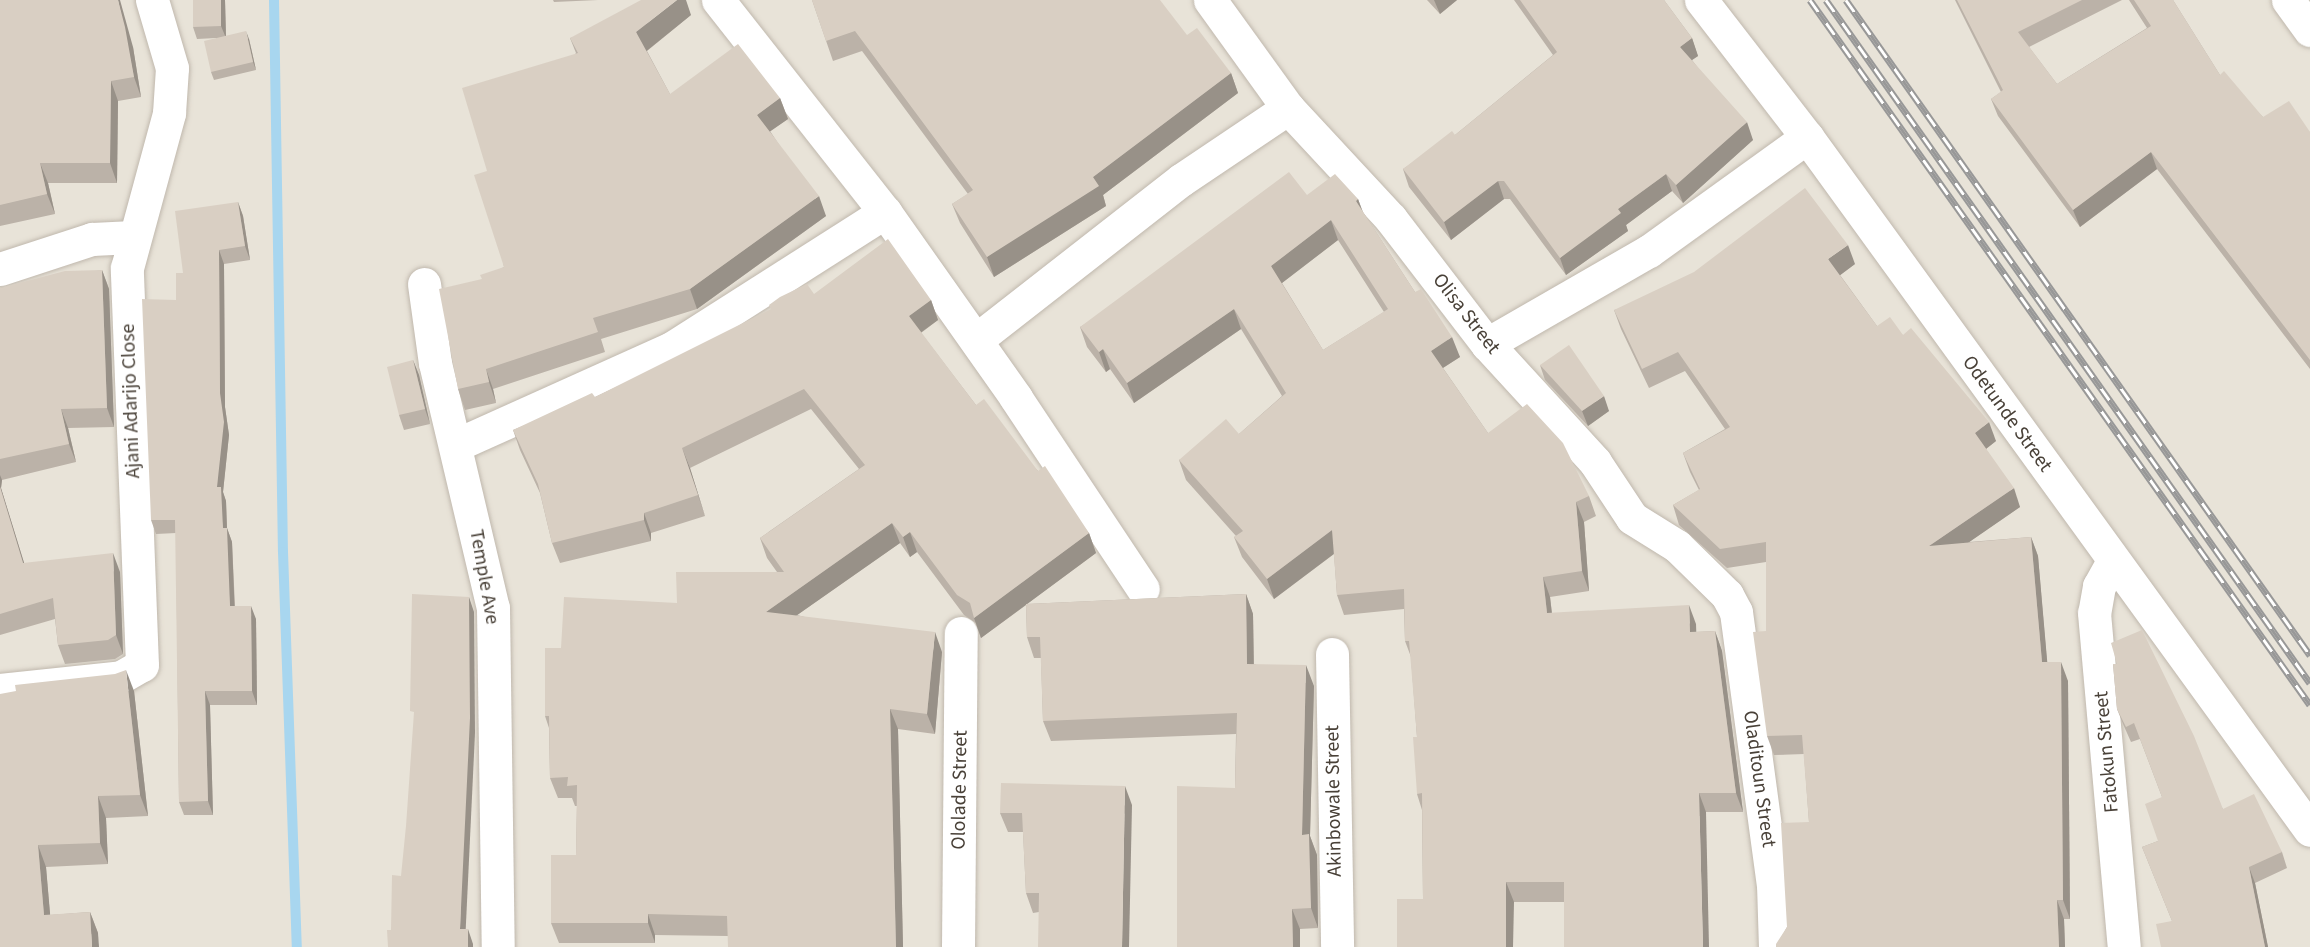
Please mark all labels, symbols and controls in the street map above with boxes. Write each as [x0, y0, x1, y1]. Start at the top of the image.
street label: Olisa Street [1427, 269, 1505, 359]
street label: Ajani Adarijo Close [116, 323, 146, 479]
street label: Odetunde Street [1957, 351, 2057, 477]
street label: Temple Ave [464, 528, 504, 626]
street label: Fatokun Street [2090, 690, 2124, 814]
street label: Oladitoun Street [1738, 709, 1780, 849]
street label: Akinbowale Street [1321, 725, 1347, 877]
street label: Ololade Street [947, 730, 973, 850]

